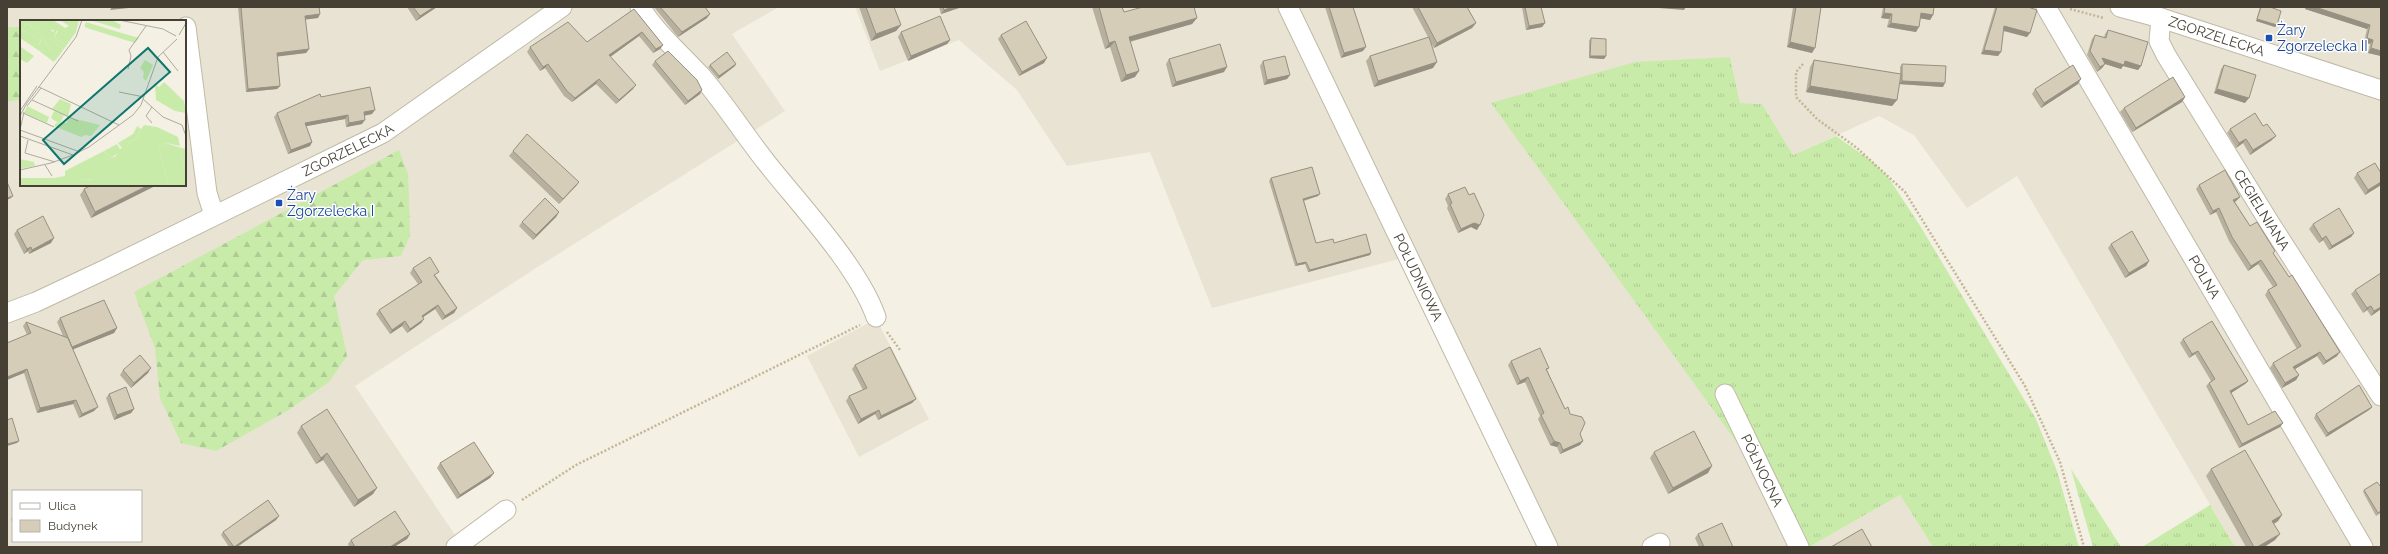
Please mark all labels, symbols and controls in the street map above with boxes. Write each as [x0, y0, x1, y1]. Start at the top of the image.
street label: ZGORZELECKA [2167, 13, 2267, 60]
inset map [20, 20, 186, 186]
place label: Żary Zgorzelecka II [2277, 20, 2368, 54]
marker: Żary Zgorzelecka II [2264, 33, 2274, 43]
street label: ZGORZELECKA [299, 120, 397, 179]
street label: CEGIELNIANA [2231, 167, 2293, 254]
place label: Żary Zgorzelecka I [287, 185, 374, 219]
marker: Żary Zgorzelecka I [274, 198, 284, 208]
street label: POŁUDNIOWA [1390, 231, 1446, 324]
street label: POLNA [2185, 252, 2224, 302]
street label: PÓŁNOCNA [1738, 432, 1787, 510]
legend [12, 490, 142, 542]
text: Ulica [48, 499, 76, 513]
text: Budynek [48, 519, 98, 533]

